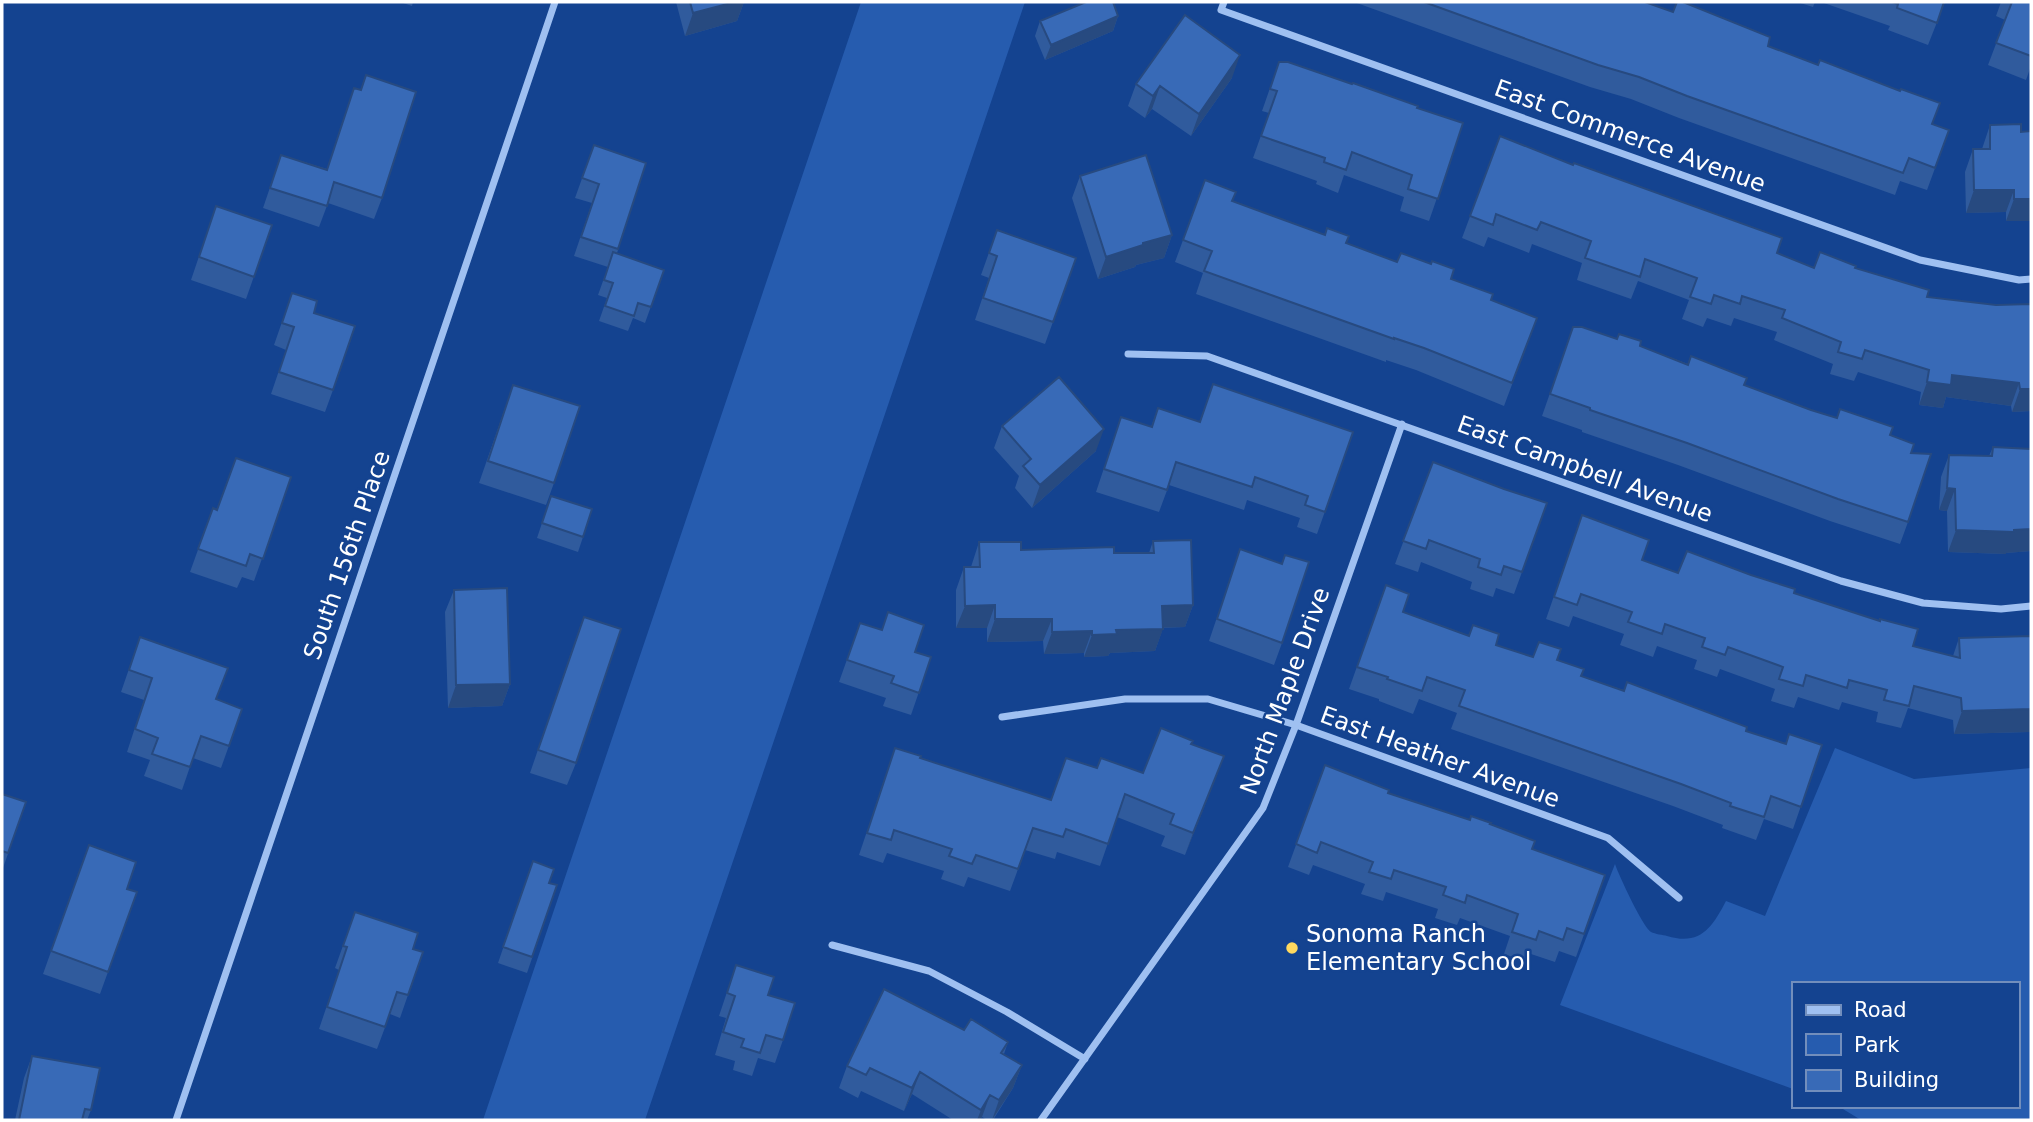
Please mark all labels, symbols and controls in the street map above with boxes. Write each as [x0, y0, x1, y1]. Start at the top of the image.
street label: East Commerce Avenue [1491, 74, 1769, 198]
street label: East Campbell Avenue [1454, 410, 1716, 528]
street label: South 156th Place [298, 447, 396, 663]
street label: North Maple Drive [1234, 584, 1336, 798]
street label: East Heather Avenue [1316, 701, 1564, 813]
place label: Sonoma Ranch Elementary School [1306, 920, 1531, 976]
marker: Sonoma Ranch Elementary School [1284, 940, 1300, 956]
legend [1792, 982, 2019, 1108]
text: Road [1854, 998, 1907, 1022]
text: Park [1854, 1033, 1900, 1057]
text: Building [1854, 1068, 1939, 1092]

